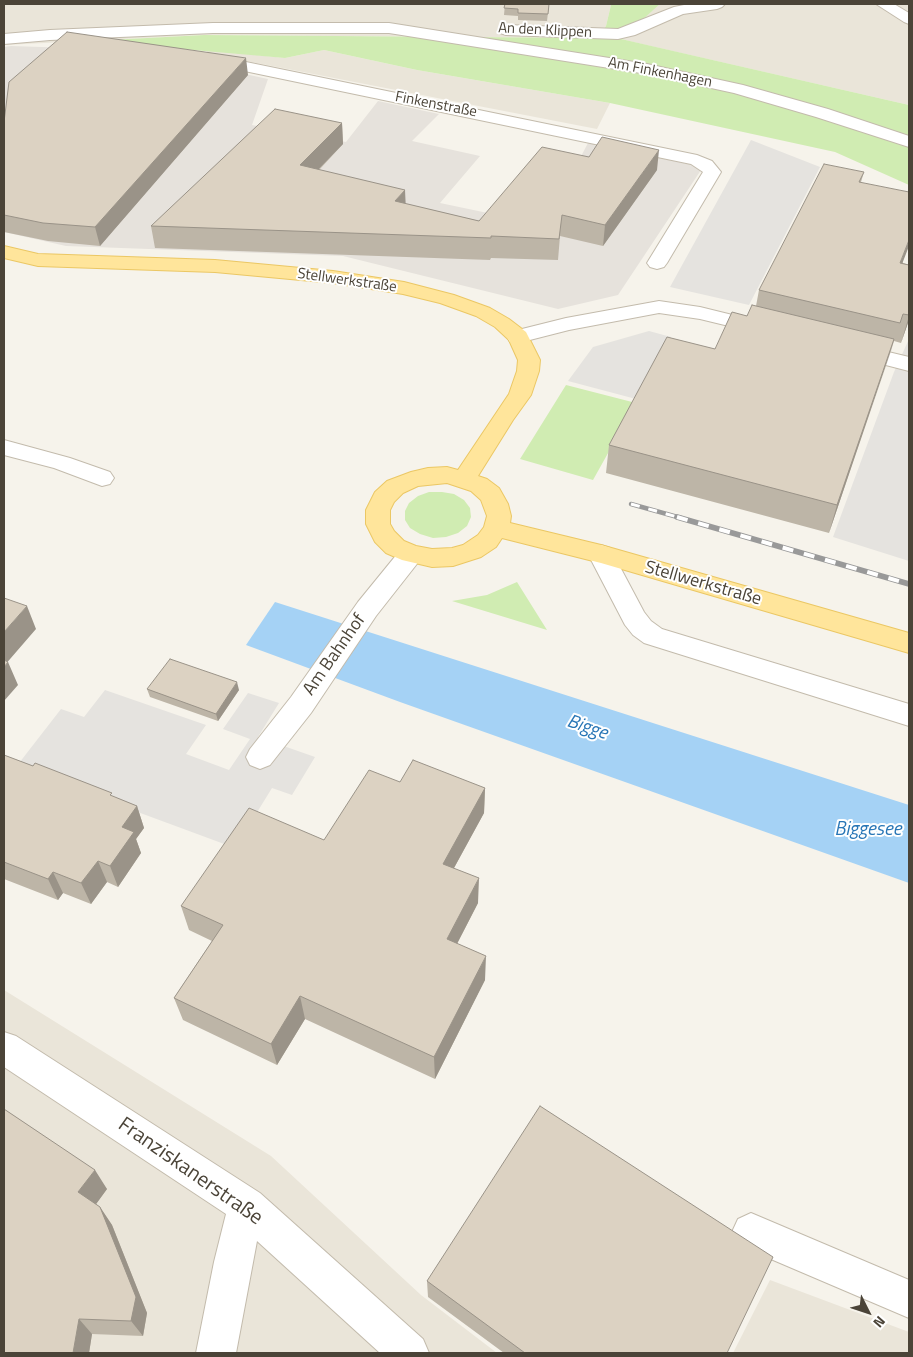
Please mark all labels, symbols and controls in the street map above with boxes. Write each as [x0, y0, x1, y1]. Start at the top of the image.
street label: An den Klippen [498, 20, 592, 42]
street label: Am Finkenhagen [606, 54, 714, 92]
street label: Finkenstraße [394, 88, 478, 122]
street label: Stellwerkstraße [296, 265, 398, 297]
street label: Stellwerkstraße [642, 557, 764, 611]
street label: Am Bahnhof [299, 610, 371, 700]
water label: Bigge [564, 710, 610, 746]
water label: Biggesee [834, 819, 902, 841]
street label: Franziskanerstraße [113, 1113, 267, 1231]
north arrow [843, 1287, 893, 1337]
text: N [869, 1312, 891, 1333]

